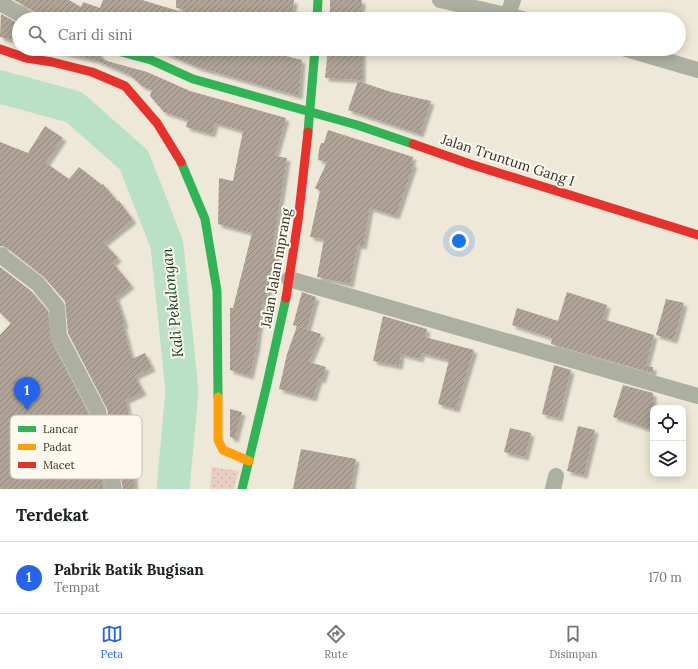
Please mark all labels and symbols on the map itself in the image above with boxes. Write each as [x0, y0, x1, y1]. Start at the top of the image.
street label: Jalan Truntum Gang I [438, 130, 577, 190]
street label: Jalan Jalan mprang [256, 207, 295, 330]
your location [449, 231, 469, 251]
water label: Kali Pekalongan [157, 247, 187, 358]
pin: 1 [14, 377, 40, 410]
legend [10, 415, 142, 479]
text: Lancar [43, 422, 78, 436]
text: Padat [43, 440, 72, 454]
text: Macet [43, 458, 75, 472]

